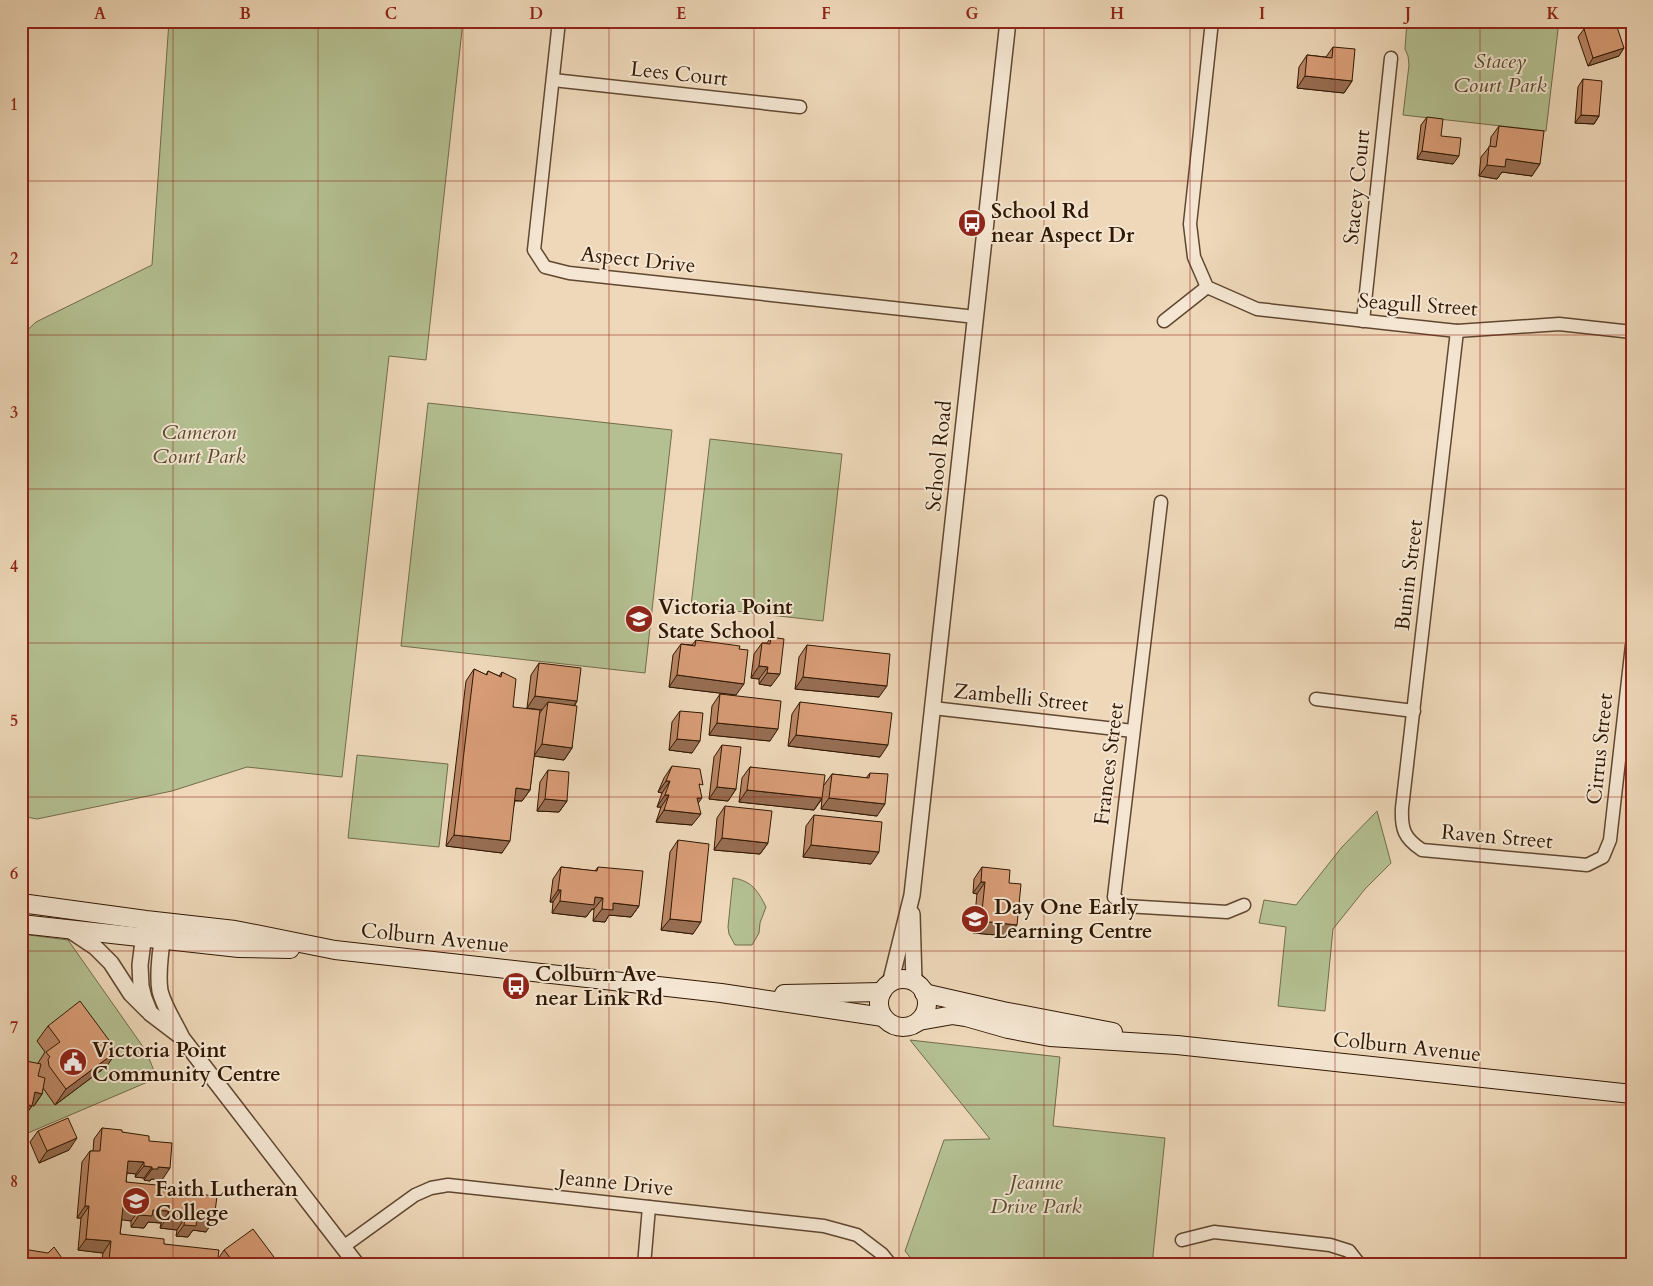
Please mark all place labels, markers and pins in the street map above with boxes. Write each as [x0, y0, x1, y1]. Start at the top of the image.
place label: School Rd near Aspect Dr [991, 197, 1135, 250]
bus stop icon: School Rd near Aspect Dr [957, 208, 987, 238]
place label: Victoria Point State School [658, 593, 793, 646]
school or university icon: Victoria Point State School [624, 604, 654, 634]
place label: Day One Early Learning Centre [994, 893, 1152, 946]
school or university icon: Day One Early Learning Centre [960, 904, 990, 934]
place label: Colburn Ave near Link Rd [535, 960, 663, 1013]
bus stop icon: Colburn Ave near Link Rd [501, 971, 531, 1001]
place label: Victoria Point Community Centre [92, 1036, 281, 1089]
public building icon: Victoria Point Community Centre [58, 1047, 88, 1077]
place label: Faith Lutheran College [155, 1175, 299, 1228]
school or university icon: Faith Lutheran College [121, 1186, 151, 1216]

